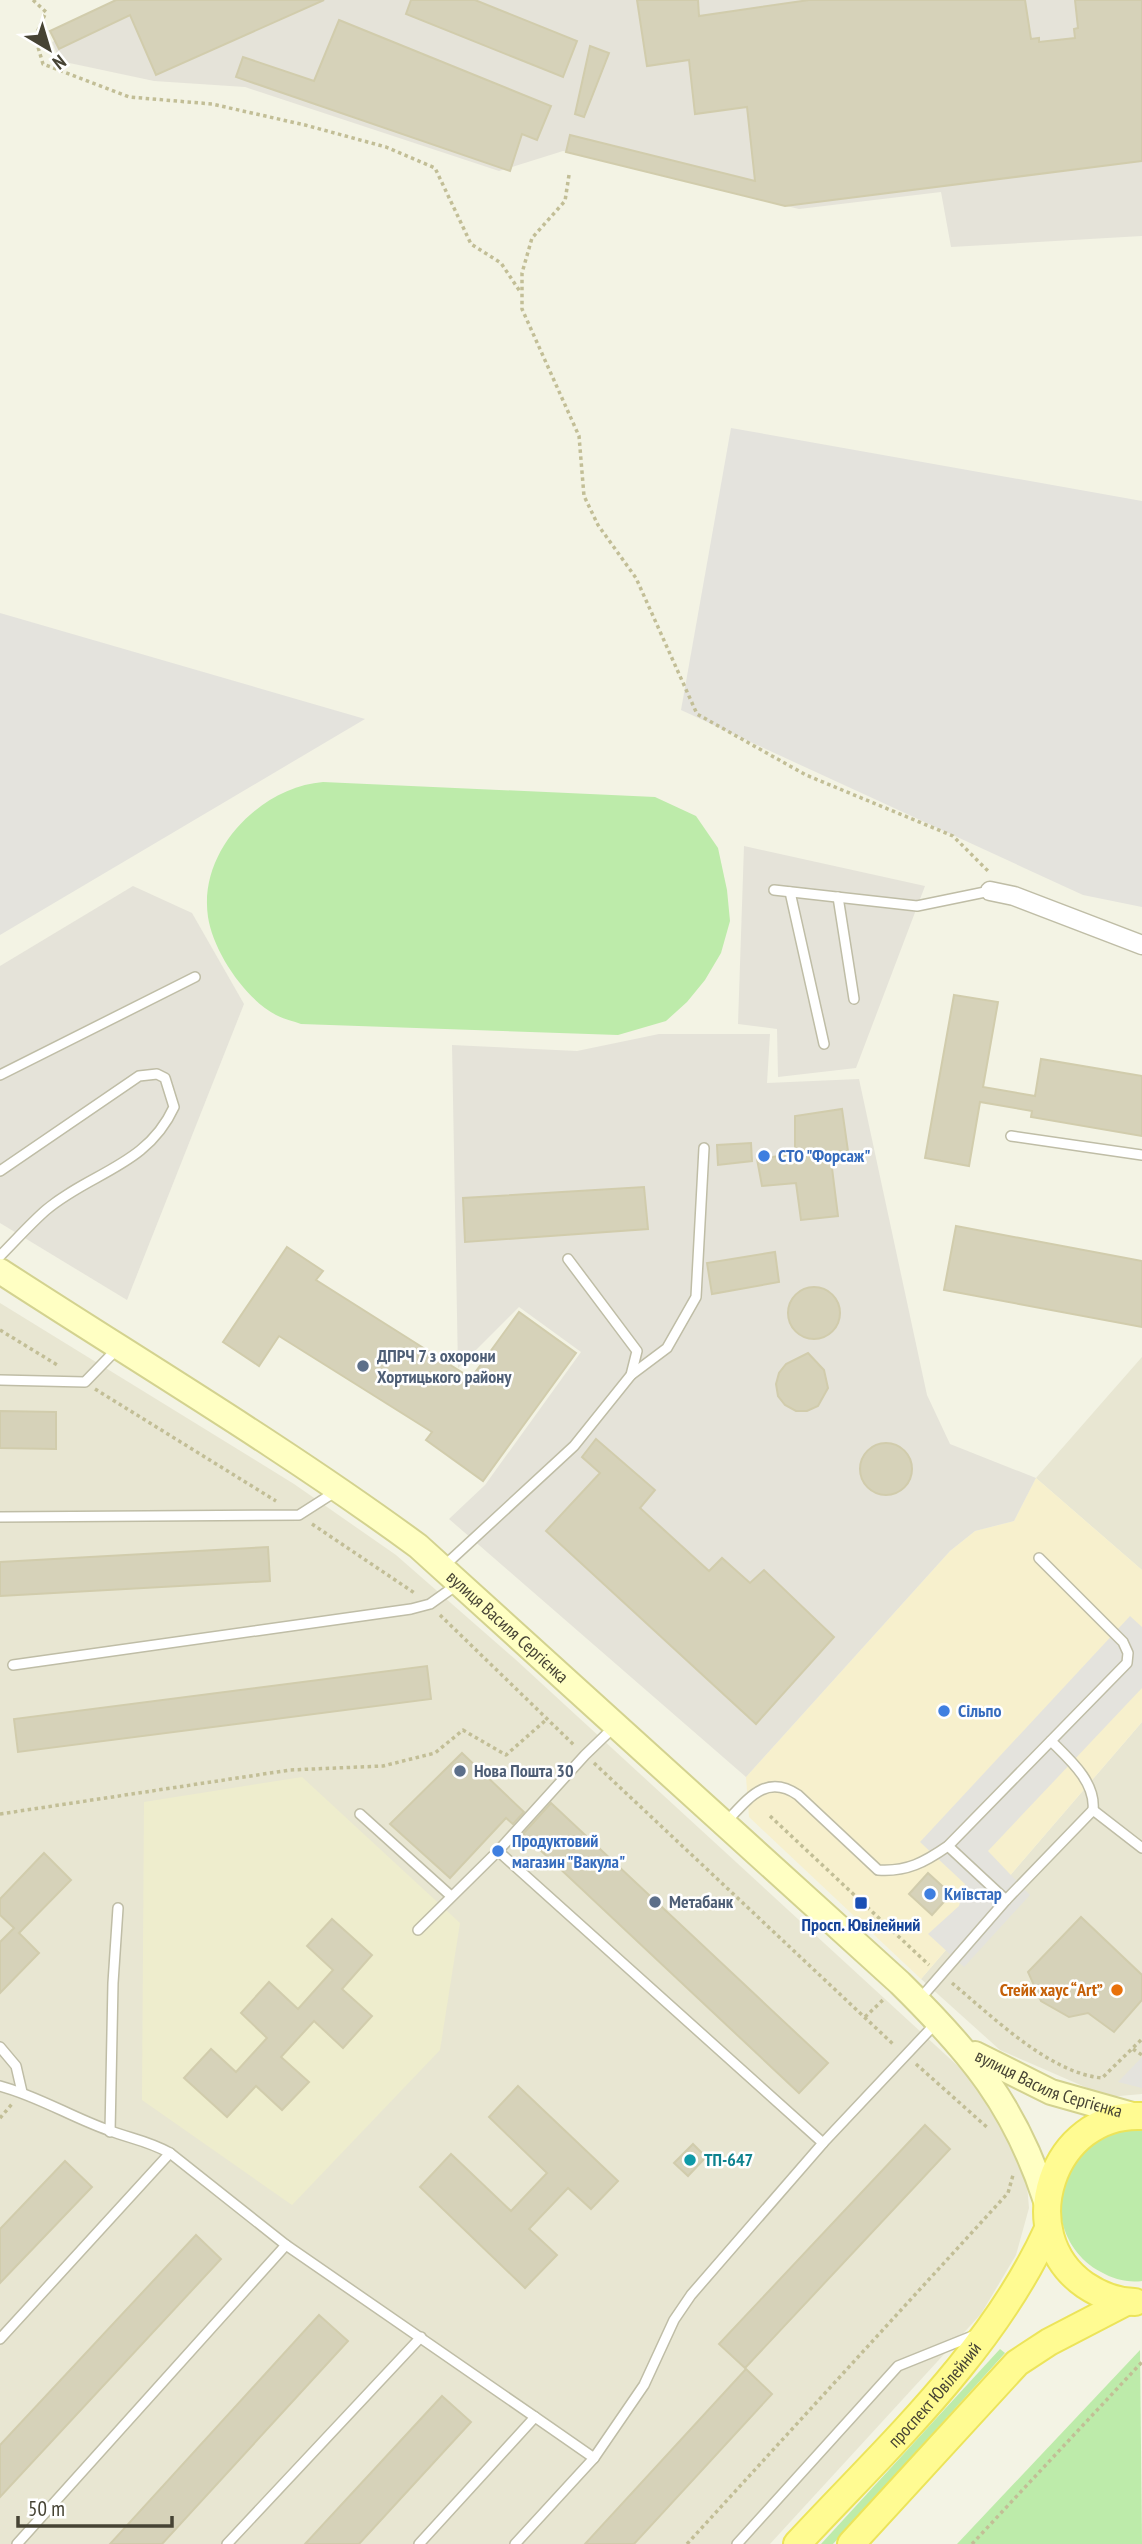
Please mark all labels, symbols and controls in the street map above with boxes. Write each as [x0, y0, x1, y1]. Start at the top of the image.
north arrow [14, 14, 84, 84]
text: N [48, 50, 71, 75]
place label: СТО "Форсаж" [778, 1144, 871, 1167]
marker: СТО "Форсаж" [756, 1148, 772, 1164]
place label: ДПРЧ 7 з охорони Хортицького району [377, 1344, 512, 1388]
marker: ДПРЧ 7 з охорони Хортицького району [355, 1358, 371, 1374]
street label: вулиця Василя Сергієнка [442, 1565, 574, 1688]
place label: Сільпо [958, 1699, 1001, 1722]
marker: Сільпо [936, 1703, 952, 1719]
place label: Нова Пошта 30 [474, 1759, 574, 1782]
marker: Нова Пошта 30 [452, 1763, 468, 1779]
place label: Продуктовий магазин "Вакула" [512, 1829, 625, 1873]
marker: Продуктовий магазин "Вакула" [490, 1843, 506, 1859]
place label: Київстар [944, 1882, 1002, 1905]
marker: Київстар [922, 1886, 938, 1902]
place label: Метабанк [669, 1890, 734, 1913]
marker: Метабанк [647, 1894, 663, 1910]
marker: Просп. Ювілейний [853, 1895, 869, 1911]
place label: Просп. Ювілейний [802, 1913, 920, 1936]
place label: Стейк хаус “Art” [1000, 1978, 1103, 2001]
marker: Стейк хаус “Art” [1109, 1982, 1125, 1998]
street label: вулиця Василя Сергієнка [971, 2044, 1125, 2123]
place label: ТП-647 [704, 2148, 753, 2171]
marker: ТП-647 [682, 2152, 698, 2168]
street label: проспект Ювілейний [883, 2338, 986, 2452]
scale bar [18, 2484, 172, 2528]
text: 50 m [28, 2495, 65, 2522]

